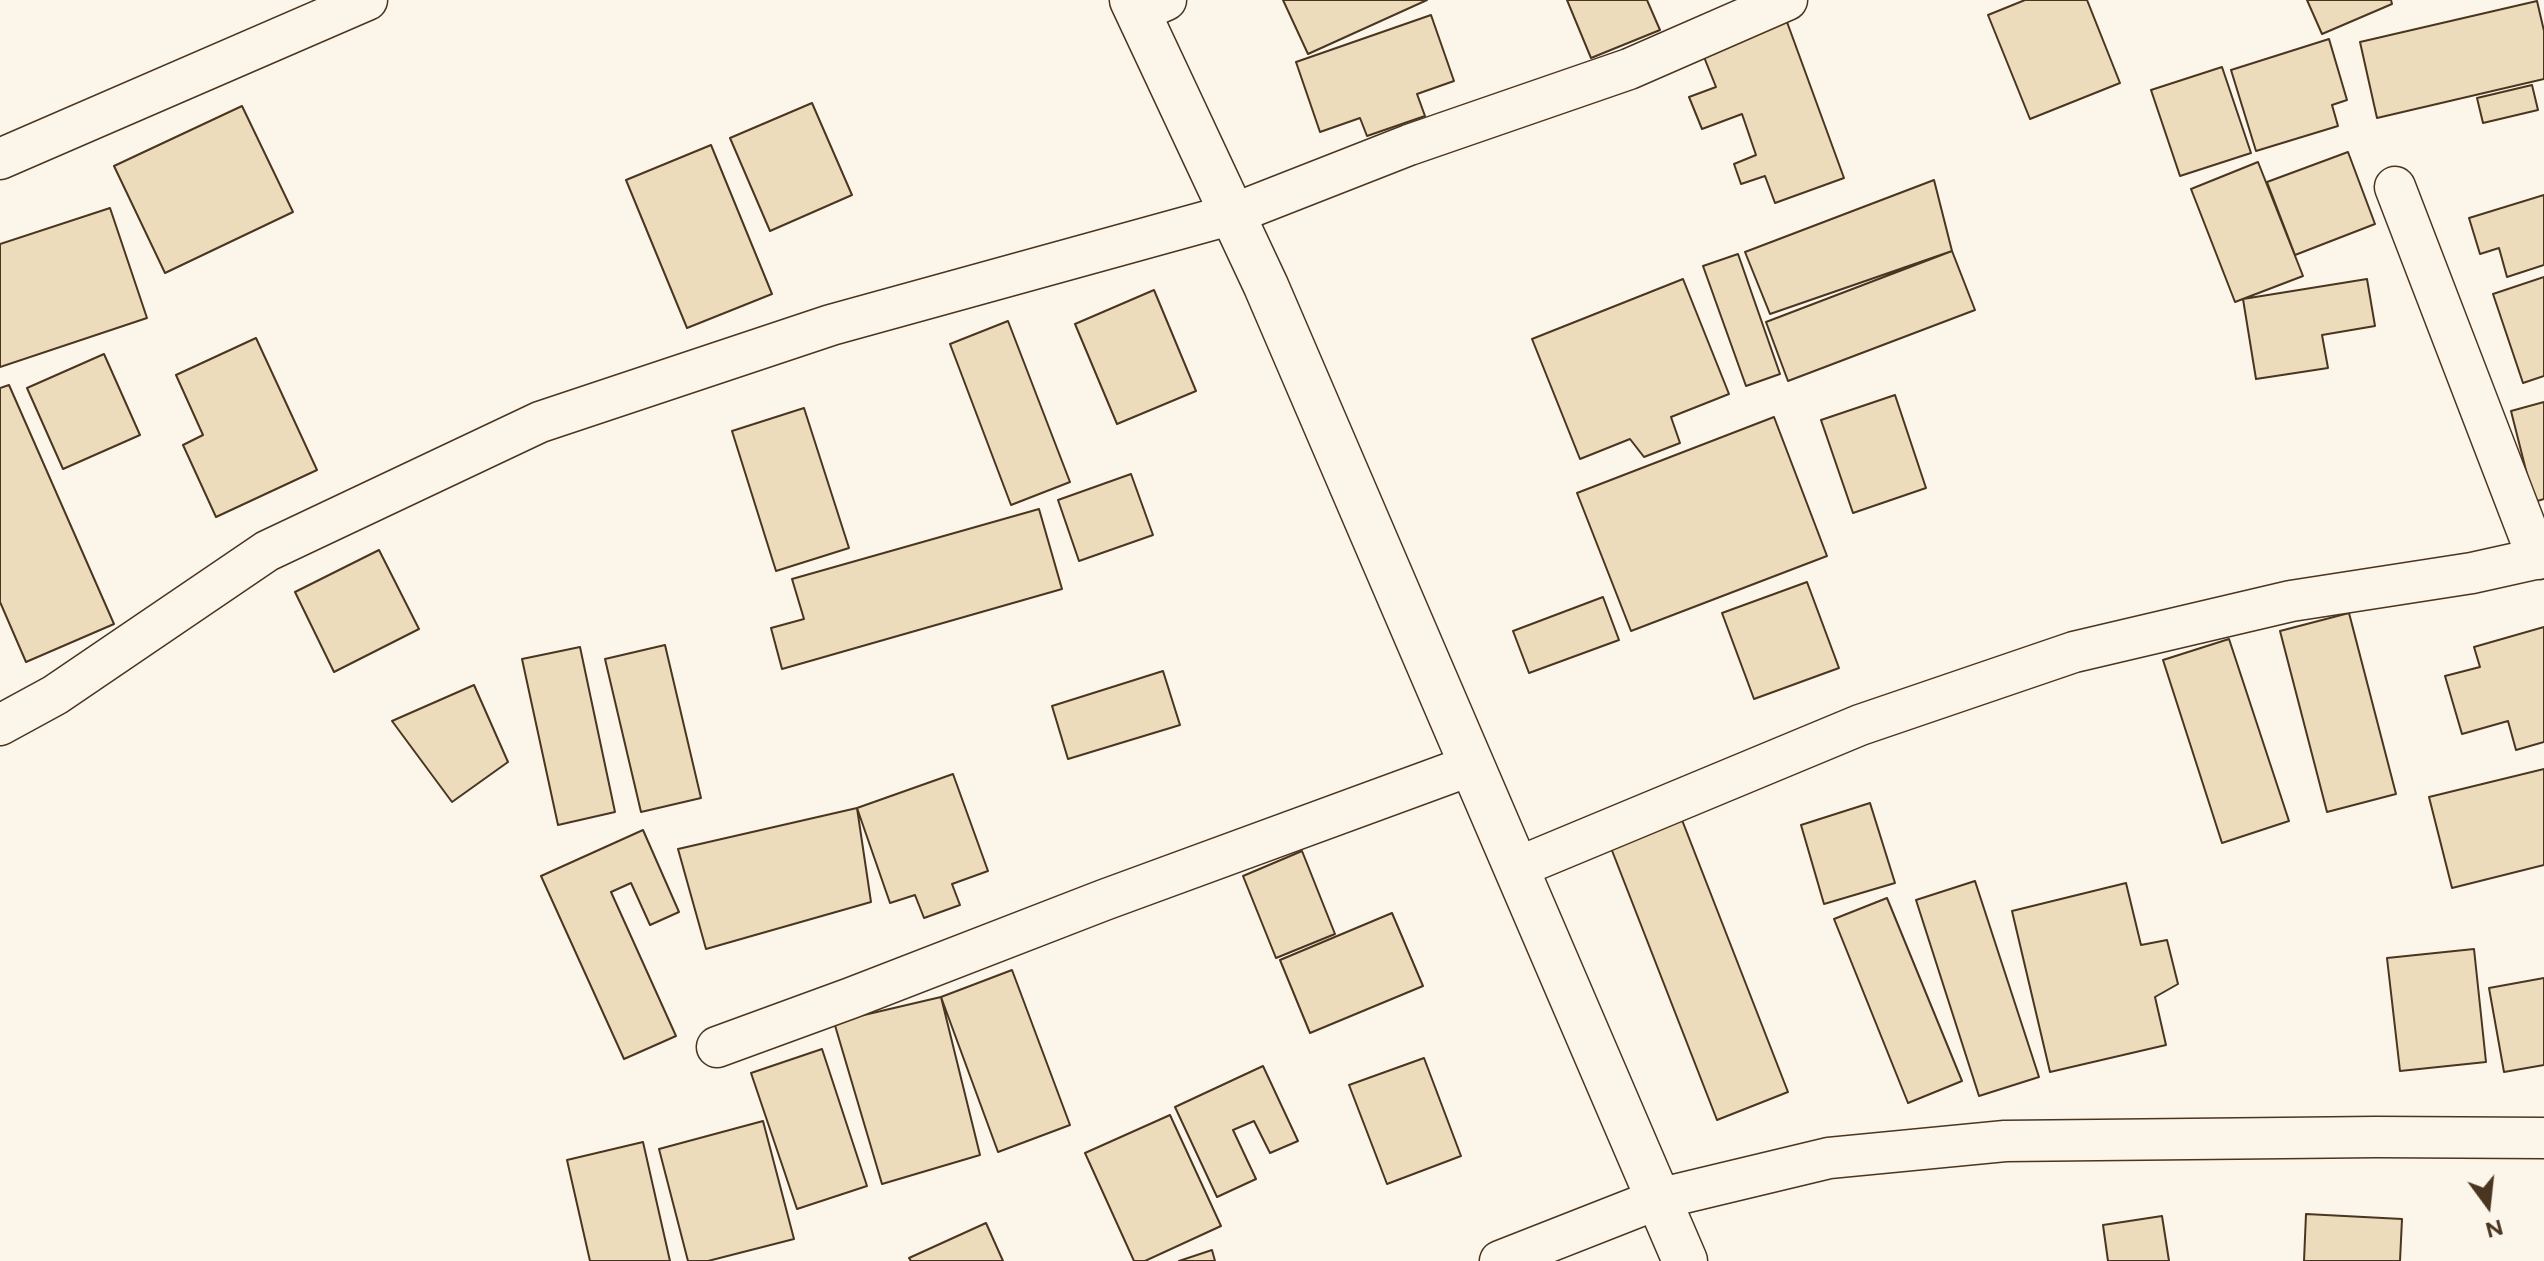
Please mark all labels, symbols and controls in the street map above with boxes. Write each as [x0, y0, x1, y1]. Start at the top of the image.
north arrow [2448, 1165, 2528, 1245]
text: N [2483, 1213, 2506, 1244]

